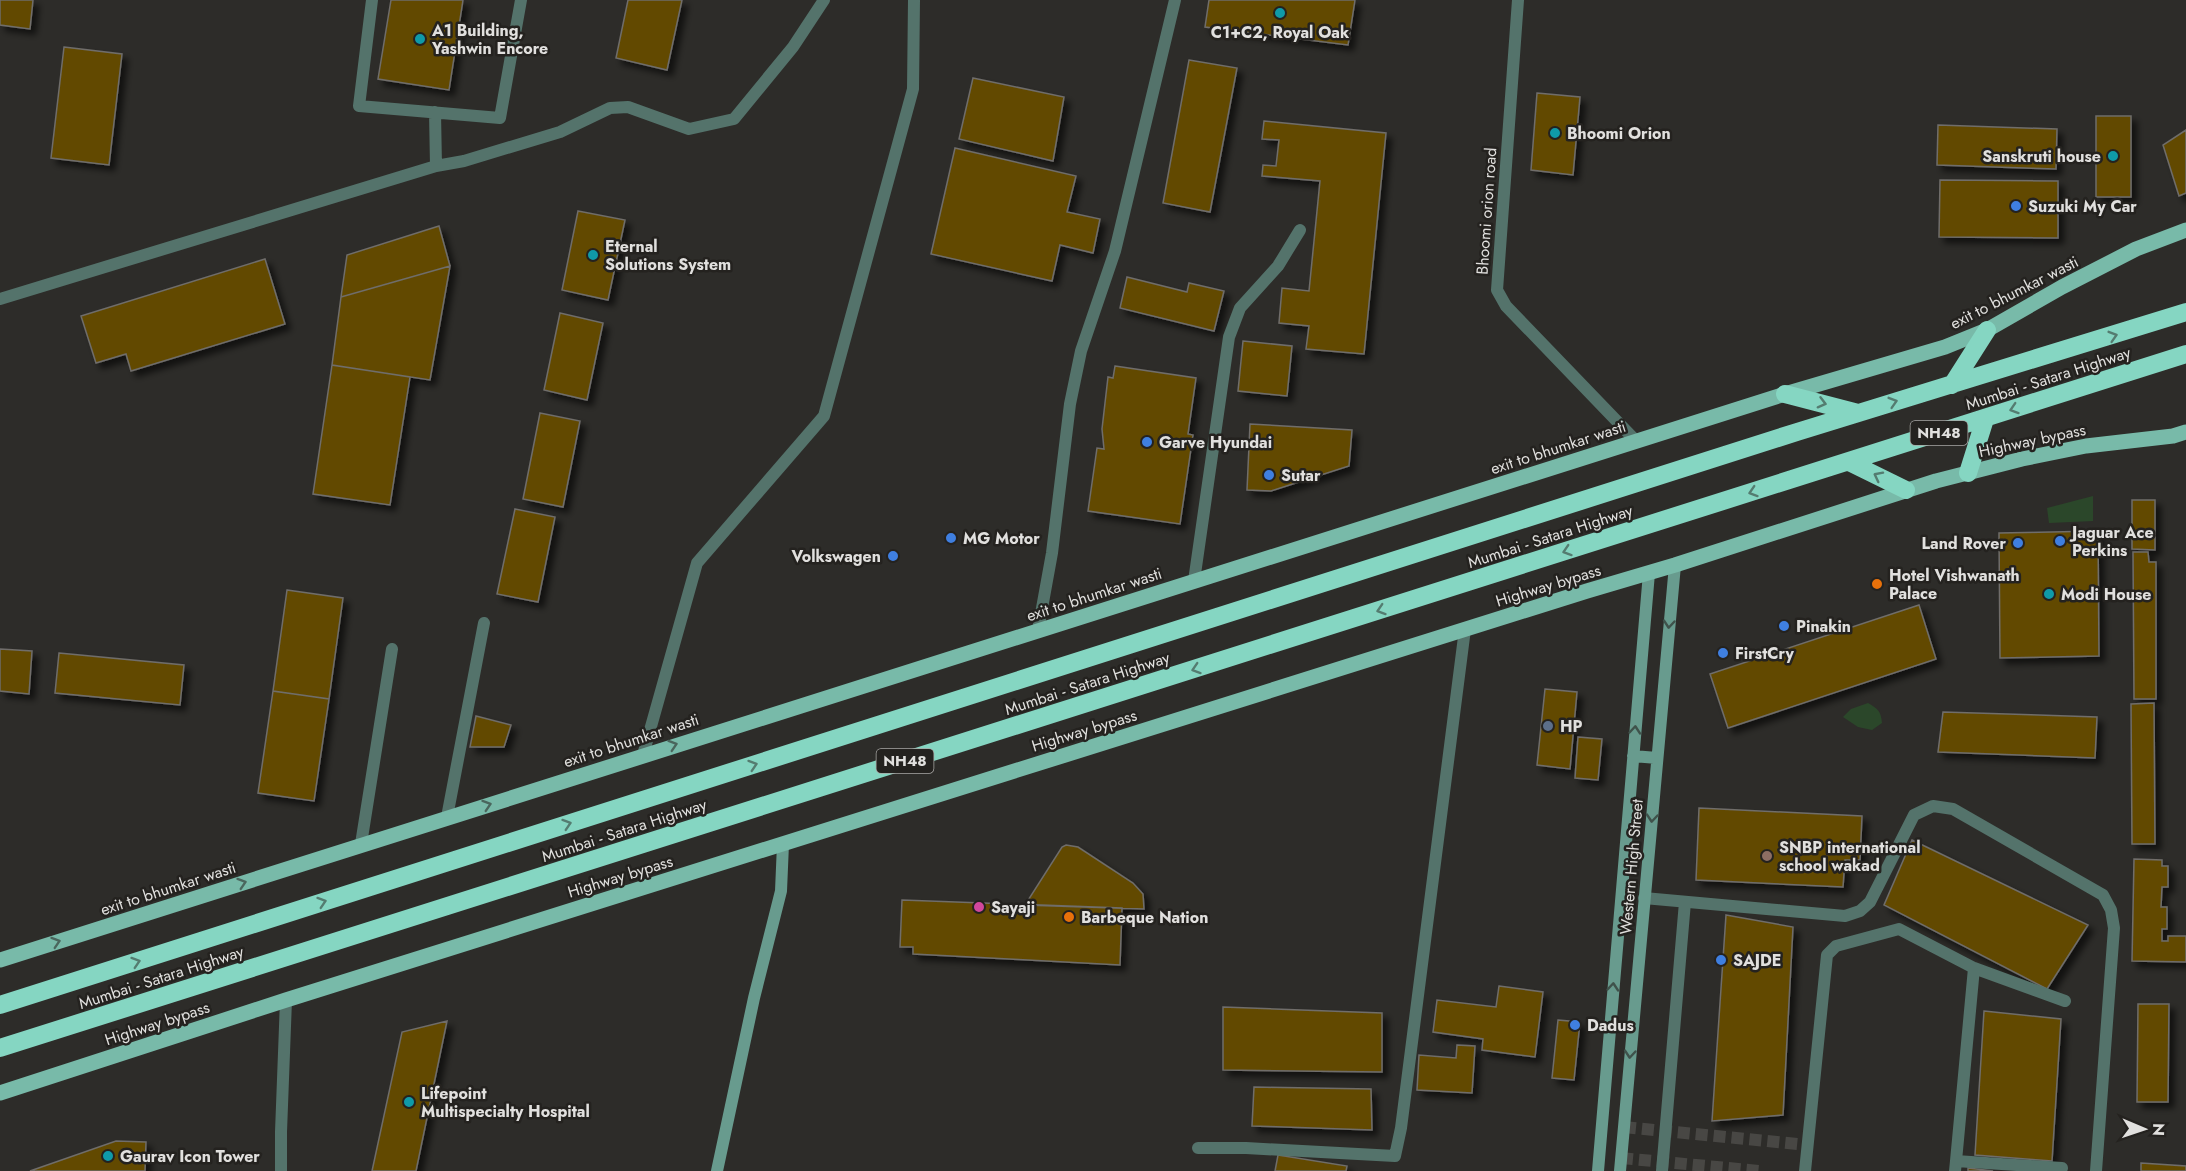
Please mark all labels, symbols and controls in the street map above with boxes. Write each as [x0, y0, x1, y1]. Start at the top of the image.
marker: C1+C2, Royal Oak [1273, 6, 1287, 20]
place label: A1 Building, Yashwin Encore [431, 19, 548, 60]
place label: C1+C2, Royal Oak [1211, 21, 1350, 44]
marker: A1 Building, Yashwin Encore [413, 32, 427, 46]
place label: Bhoomi Orion [1567, 122, 1671, 145]
marker: Bhoomi Orion [1548, 126, 1562, 140]
place label: Sanskruti house [1982, 145, 2101, 168]
street label: Bhoomi orion road [1471, 147, 1502, 275]
marker: Sanskruti house [2106, 149, 2120, 163]
place label: Suzuki My Car [2028, 195, 2137, 218]
marker: Suzuki My Car [2009, 199, 2023, 213]
place label: Eternal Solutions System [605, 235, 731, 276]
marker: Eternal Solutions System [586, 248, 600, 262]
street label: exit to bhumkar wasti [1946, 250, 2082, 335]
one-way arrow [2107, 331, 2118, 343]
street label: Mumbai - Satara Highway [1963, 341, 2135, 416]
one-way arrow [1817, 396, 1827, 409]
one-way arrow [1887, 397, 1898, 409]
one-way arrow [2009, 402, 2020, 415]
street label: exit to bhumkar wasti [1487, 415, 1629, 480]
street label: Highway bypass [1976, 418, 2088, 463]
road number: NH48 [1910, 421, 1968, 445]
place label: Garve Hyundai [1159, 431, 1272, 454]
marker: Garve Hyundai [1140, 435, 1154, 449]
place label: Sutar [1281, 464, 1321, 487]
marker: Sutar [1262, 468, 1276, 482]
one-way arrow [1873, 472, 1884, 483]
one-way arrow [1748, 485, 1759, 497]
street label: Mumbai - Satara Highway [1465, 499, 1637, 574]
place label: Jaguar Ace Perkins [2069, 521, 2154, 562]
place label: MG Motor [963, 527, 1040, 550]
marker: MG Motor [944, 531, 958, 545]
place label: Land Rover [1922, 532, 2006, 555]
marker: Jaguar Ace Perkins [2053, 534, 2067, 548]
marker: Land Rover [2011, 536, 2025, 550]
one-way arrow [1562, 544, 1573, 556]
place label: Volkswagen [790, 545, 881, 568]
marker: Volkswagen [886, 549, 900, 563]
street label: Highway bypass [1493, 559, 1604, 612]
street label: exit to bhumkar wasti [1023, 562, 1165, 627]
place label: Hotel Vishwanath Palace [1889, 564, 2020, 605]
marker: Hotel Vishwanath Palace [1870, 577, 1884, 591]
place label: Modi House [2061, 583, 2151, 606]
marker: Modi House [2042, 587, 2056, 601]
one-way arrow [1377, 603, 1387, 615]
place label: Pinakin [1796, 615, 1851, 638]
one-way arrow [1663, 619, 1676, 628]
marker: Pinakin [1777, 619, 1791, 633]
place label: FirstCry [1735, 642, 1794, 665]
street label: Mumbai - Satara Highway [1002, 646, 1174, 721]
marker: FirstCry [1716, 646, 1730, 660]
one-way arrow [1191, 662, 1202, 674]
street label: Highway bypass [1029, 704, 1140, 757]
street label: exit to bhumkar wasti [560, 708, 702, 773]
place label: HP [1560, 715, 1583, 738]
marker: HP [1541, 719, 1555, 733]
one-way arrow [1628, 726, 1641, 735]
one-way arrow [667, 740, 678, 753]
road number: NH48 [876, 749, 934, 773]
one-way arrow [747, 759, 758, 772]
street label: Mumbai - Satara Highway [539, 793, 711, 868]
street label: Western High Street [1614, 798, 1649, 936]
one-way arrow [481, 799, 492, 812]
one-way arrow [1646, 813, 1659, 822]
one-way arrow [561, 819, 572, 831]
place label: SNBP international school wakad [1779, 836, 1920, 877]
marker: SNBP international school wakad [1760, 849, 1774, 863]
street label: Highway bypass [565, 850, 676, 903]
street label: exit to bhumkar wasti [97, 856, 239, 921]
one-way arrow [236, 878, 247, 890]
place label: Sayaji [991, 896, 1035, 919]
one-way arrow [316, 897, 327, 910]
marker: Sayaji [972, 900, 986, 914]
place label: Barbeque Nation [1081, 906, 1208, 929]
marker: Barbeque Nation [1062, 910, 1076, 924]
one-way arrow [50, 937, 61, 949]
street label: Mumbai - Satara Highway [76, 940, 248, 1015]
place label: SAJDE [1733, 949, 1781, 972]
marker: SAJDE [1714, 953, 1728, 967]
one-way arrow [130, 956, 141, 969]
one-way arrow [1606, 983, 1619, 992]
street label: Highway bypass [102, 996, 213, 1051]
place label: Dadus [1587, 1014, 1634, 1037]
marker: Dadus [1568, 1018, 1582, 1032]
one-way arrow [1624, 1049, 1637, 1058]
place label: Lifepoint Multispecialty Hospital [421, 1082, 590, 1123]
marker: Lifepoint Multispecialty Hospital [402, 1095, 416, 1109]
north arrow [2114, 1099, 2174, 1159]
text: N [2147, 1123, 2170, 1136]
place label: Gaurav Icon Tower [120, 1145, 260, 1168]
marker: Gaurav Icon Tower [101, 1149, 115, 1163]

